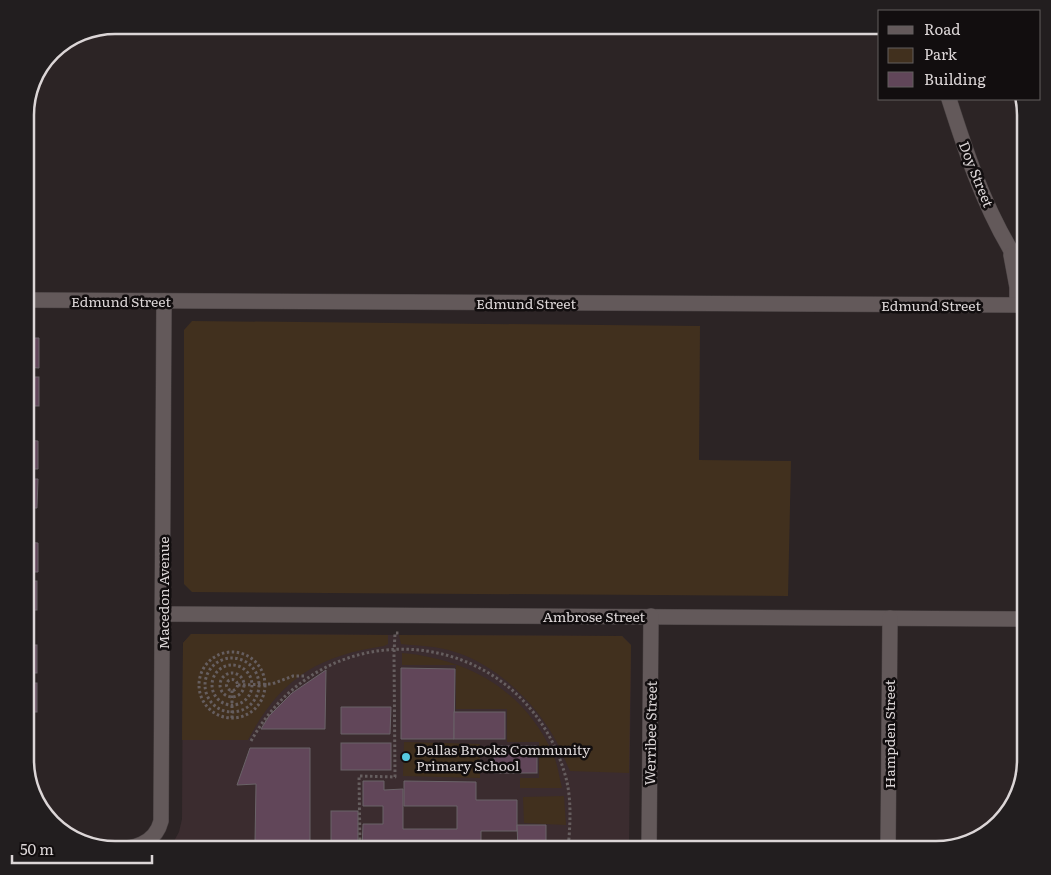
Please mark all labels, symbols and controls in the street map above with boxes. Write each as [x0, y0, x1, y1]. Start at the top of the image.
legend [878, 10, 1041, 100]
text: Road [924, 17, 960, 40]
text: Park [924, 42, 958, 65]
text: Building [924, 67, 986, 90]
street label: Doy Street [955, 138, 999, 210]
street label: Edmund Street [71, 291, 171, 311]
street label: Edmund Street [476, 293, 576, 313]
street label: Edmund Street [881, 295, 981, 315]
street label: Macedon Avenue [153, 536, 173, 650]
street label: Ambrose Street [543, 606, 646, 626]
street label: Hampden Street [879, 679, 899, 788]
street label: Werribee Street [639, 680, 661, 786]
place label: Dallas Brooks Community Primary School [416, 739, 591, 775]
marker: Dallas Brooks Community Primary School [400, 751, 412, 763]
scale bar [12, 832, 152, 864]
text: 50 m [20, 837, 54, 860]

